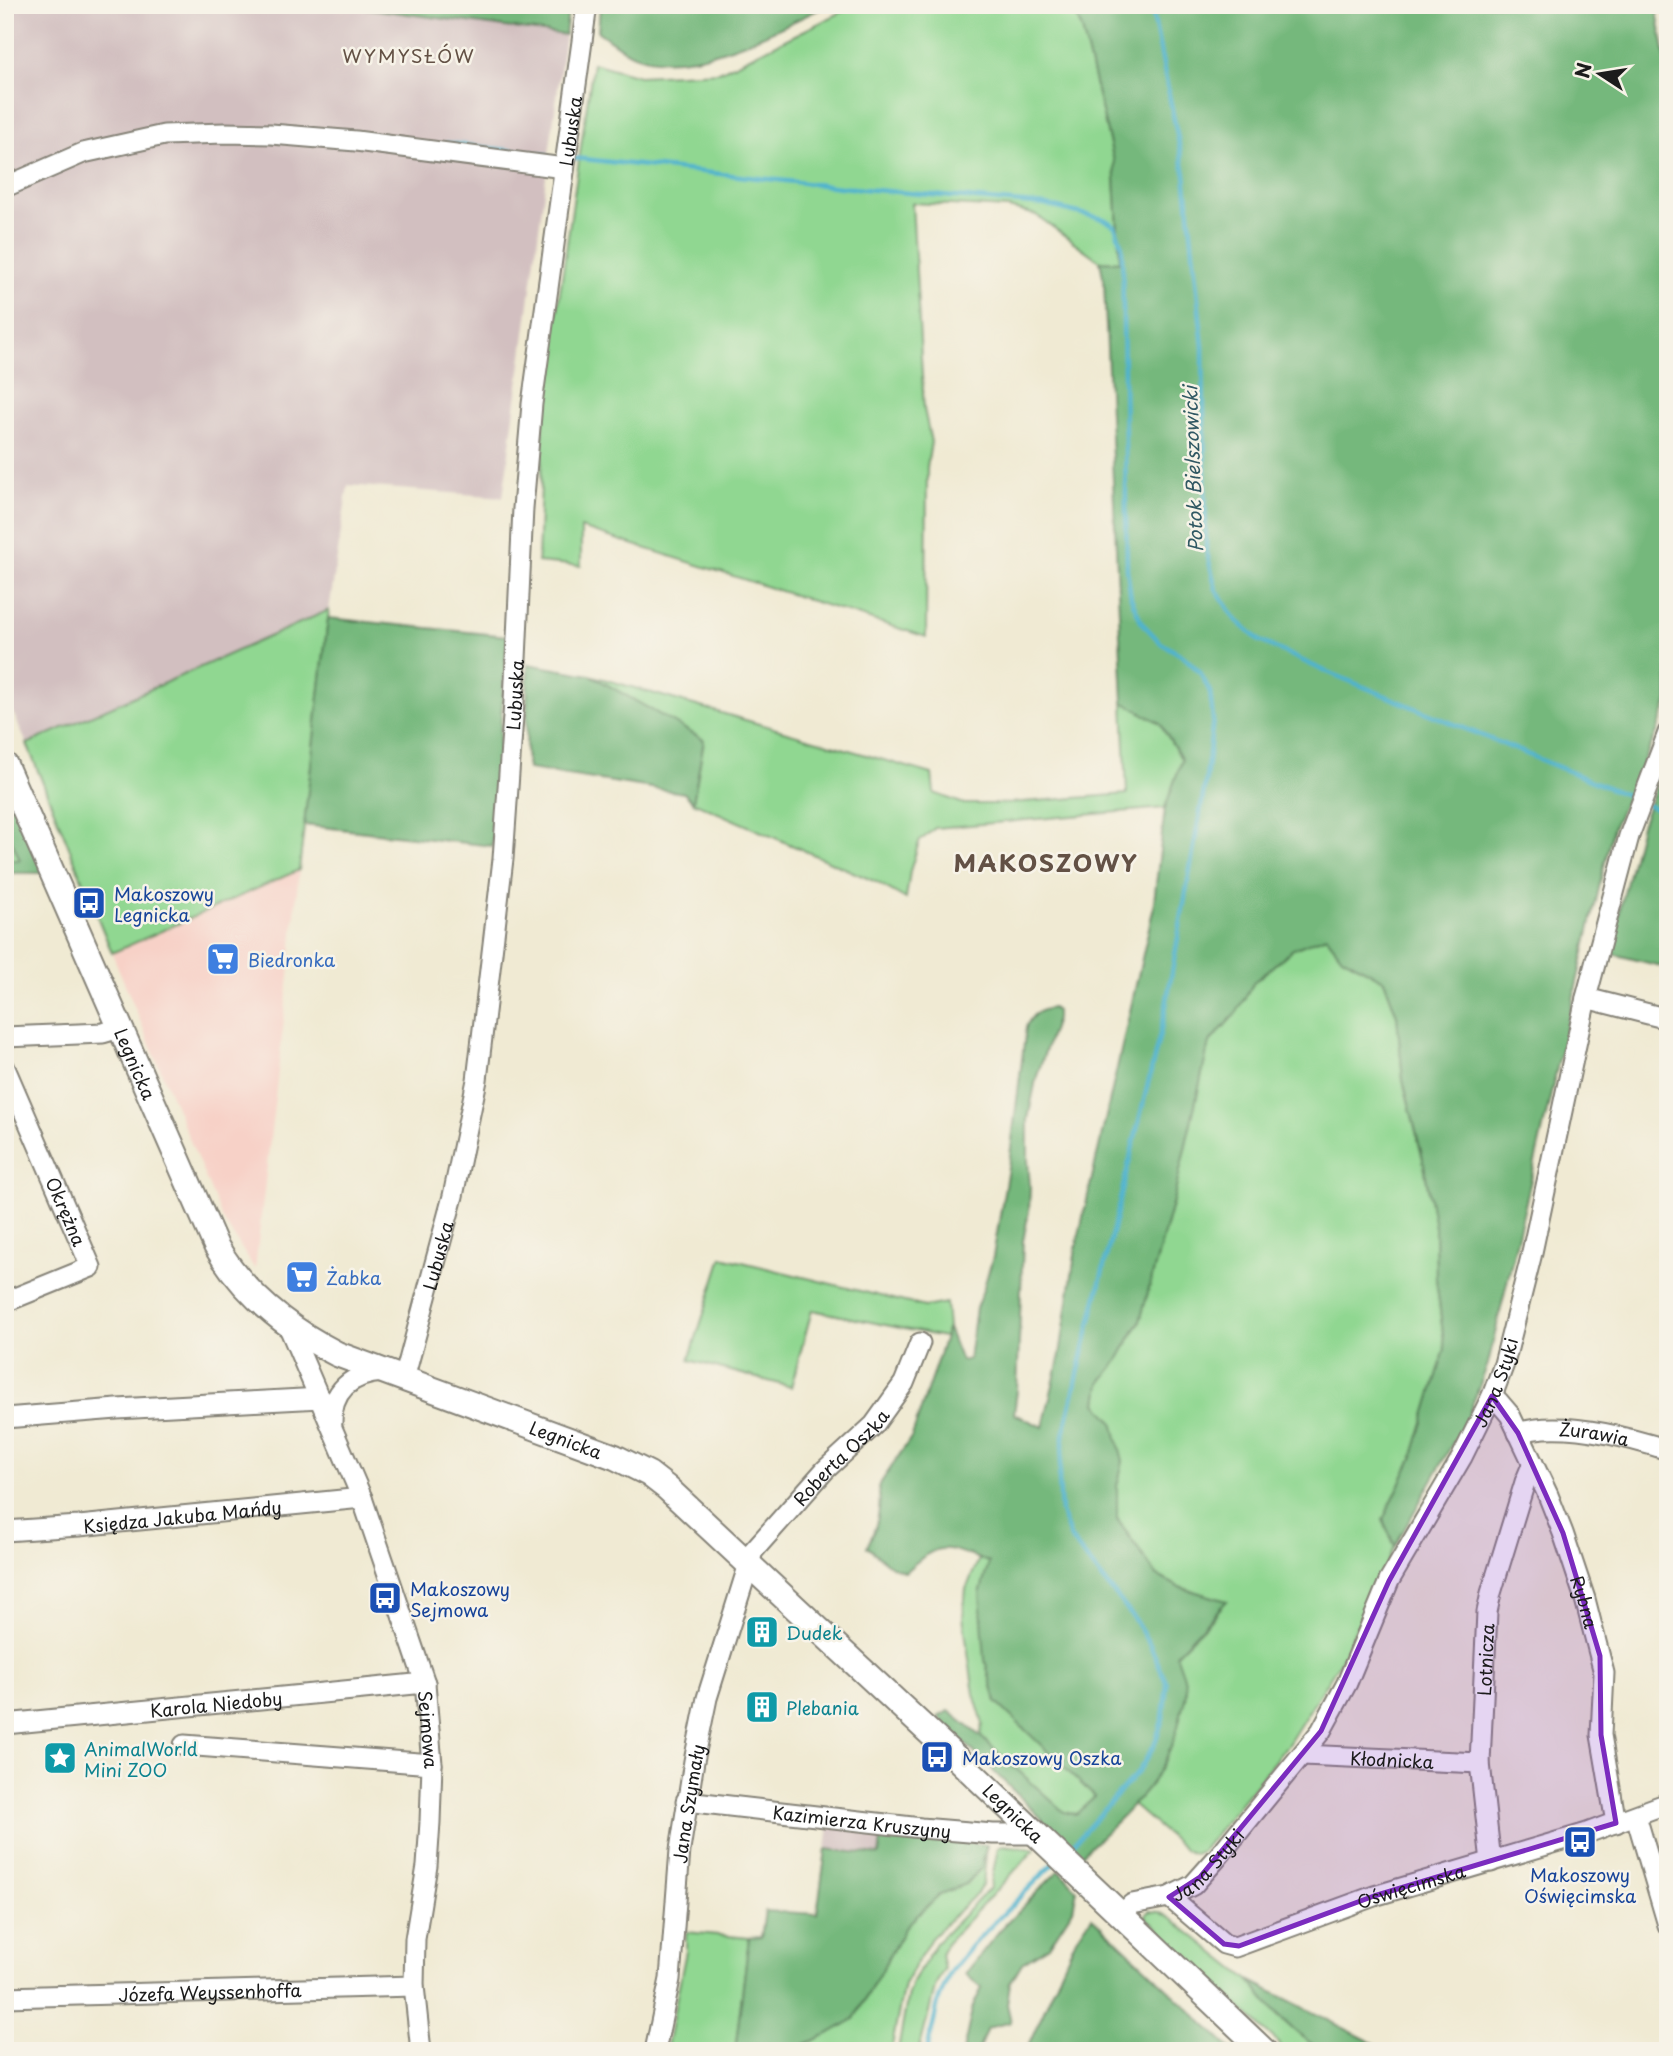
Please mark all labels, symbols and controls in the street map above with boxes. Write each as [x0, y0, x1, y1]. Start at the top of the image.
north arrow [1564, 38, 1634, 108]
district label: WYMYSŁÓW [342, 41, 476, 69]
text: N [1567, 60, 1598, 81]
street label: Lubuska [551, 93, 588, 168]
water label: Potok Bielszowicki [1175, 383, 1209, 553]
street label: Lubuska [499, 658, 529, 731]
district label: MAKOSZOWY [953, 844, 1139, 880]
place label: Makoszowy Legnicka [114, 880, 214, 928]
bus stop icon: Makoszowy Legnicka [70, 884, 108, 922]
supermarket icon: Biedronka [204, 940, 242, 978]
place label: Biedronka [248, 946, 336, 973]
street label: Legnicka [108, 1023, 164, 1104]
street label: Okrężna [40, 1172, 94, 1251]
street label: Lubuska [415, 1217, 459, 1293]
supermarket icon: Żabka [283, 1258, 321, 1296]
place label: Żabka [326, 1264, 382, 1291]
street label: Jana Styki [1465, 1335, 1524, 1431]
street label: Roberta Oszka [786, 1403, 895, 1511]
street label: Legnicka [526, 1413, 607, 1465]
street label: Żurawia [1558, 1414, 1632, 1452]
street label: Księdza Jakuba Mańdy [82, 1493, 283, 1539]
street label: Rybna [1564, 1572, 1606, 1632]
place label: Makoszowy Sejmowa [410, 1575, 510, 1623]
bus stop icon: Makoszowy Sejmowa [366, 1579, 404, 1617]
building icon: Dudek [743, 1613, 781, 1651]
place label: Dudek [786, 1619, 843, 1646]
street label: Lotnicza [1470, 1622, 1500, 1697]
street label: Karola Niedoby [149, 1684, 283, 1723]
building icon: Plebania [743, 1688, 781, 1726]
street label: Sejmowa [412, 1689, 446, 1770]
place label: Plebania [786, 1694, 859, 1721]
place label: AnimalWorld Mini ZOO [84, 1735, 198, 1783]
bus stop icon: Makoszowy Oszka [918, 1738, 956, 1776]
place icon: AnimalWorld Mini ZOO [41, 1739, 79, 1777]
street label: Jana Szymały [666, 1741, 711, 1864]
place label: Makoszowy Oszka [962, 1744, 1122, 1771]
street label: Kłodnicka [1349, 1744, 1435, 1774]
street label: Legnicka [977, 1777, 1051, 1849]
street label: Kazimierza Kruszyny [771, 1798, 952, 1844]
street label: Jana Styki [1167, 1822, 1250, 1907]
bus stop icon: Makoszowy Oświęcimska [1561, 1823, 1599, 1861]
street label: Oświęcimska [1352, 1856, 1469, 1915]
place label: Makoszowy Oświęcimska [1524, 1861, 1637, 1909]
street label: Józefa Weyssenhoffa [118, 1976, 303, 2007]

